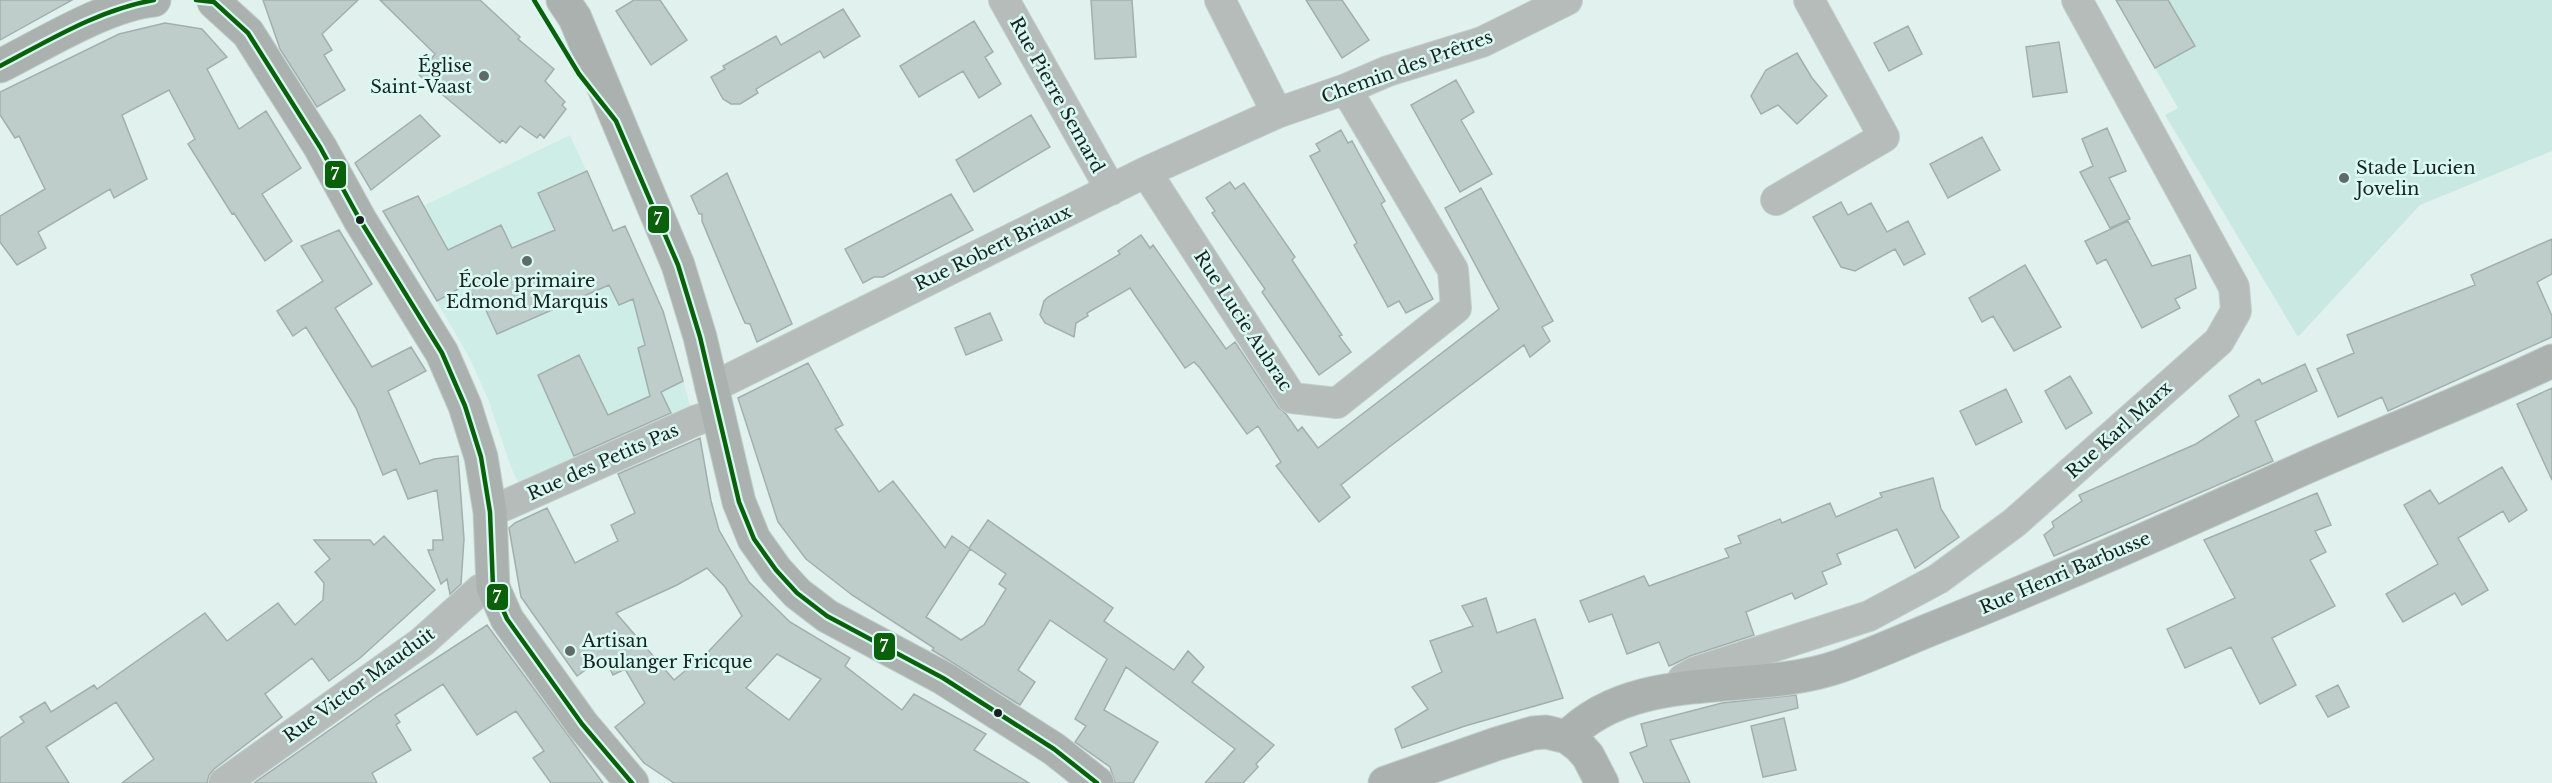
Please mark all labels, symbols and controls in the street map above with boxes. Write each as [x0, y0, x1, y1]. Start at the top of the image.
street label: Rue Pierre Semard [1005, 13, 1109, 177]
street label: Chemin des Prêtres [1318, 26, 1496, 108]
place label: Église Saint-Vaast [370, 54, 472, 98]
marker: Église Saint-Vaast [477, 69, 491, 83]
place label: Stade Lucien Jovelin [2354, 157, 2476, 200]
line badge: 7 [324, 160, 347, 189]
text: 7 [331, 164, 340, 184]
marker: Stade Lucien Jovelin [2337, 171, 2351, 185]
street label: Rue Robert Briaux [911, 200, 1075, 296]
line badge: 7 [647, 205, 670, 234]
text: 7 [654, 209, 663, 229]
unlabelled marker [354, 214, 366, 226]
street label: Rue Lucie Aubrac [1189, 247, 1297, 396]
marker: École primaire Edmond Marquis [520, 254, 534, 268]
place label: École primaire Edmond Marquis [446, 269, 608, 313]
street label: Rue Karl Marx [2062, 377, 2176, 483]
street label: Rue des Petits Pas [524, 419, 682, 505]
street label: Rue Henri Barbusse [1976, 527, 2154, 619]
line badge: 7 [486, 583, 509, 611]
text: 7 [493, 587, 502, 607]
street label: Rue Victor Mauduit [279, 623, 439, 747]
place label: Artisan Boulanger Fricque [581, 630, 753, 673]
line badge: 7 [873, 632, 896, 661]
text: 7 [880, 636, 889, 656]
marker: Artisan Boulanger Fricque [563, 644, 577, 658]
unlabelled marker [992, 707, 1004, 719]

